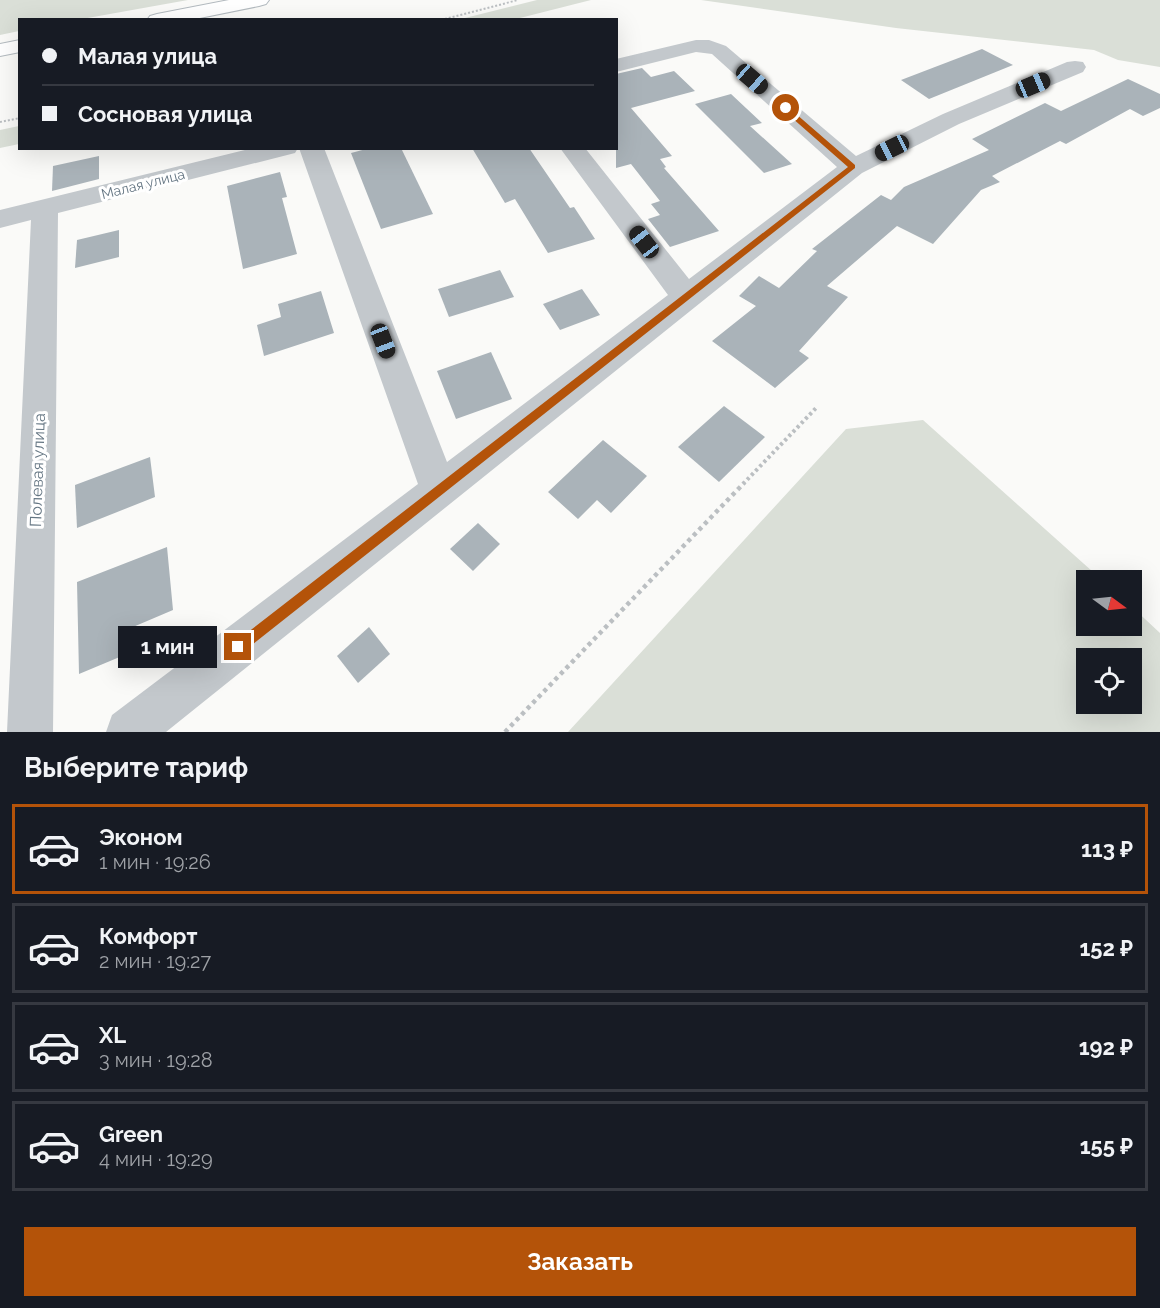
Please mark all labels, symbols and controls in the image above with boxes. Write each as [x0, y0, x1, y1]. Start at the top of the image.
text: Малая улица [78, 43, 217, 69]
car [733, 60, 771, 98]
car [1013, 70, 1053, 100]
route start [772, 94, 799, 121]
text: Сосновая улица [78, 101, 252, 127]
car [872, 132, 912, 164]
street label: Малая улица [100, 166, 186, 202]
car [626, 222, 662, 262]
car [368, 321, 398, 361]
street label: Полевая улица [26, 413, 49, 527]
north arrow [1076, 570, 1142, 636]
map controls [1076, 570, 1142, 714]
callout: 1 мин [118, 626, 217, 668]
route end [224, 633, 251, 660]
text: 1 мин [141, 635, 194, 659]
button: locate [1076, 648, 1142, 714]
text: Выберите тариф [24, 752, 248, 783]
icon: car [27, 822, 81, 876]
text: Эконом [99, 824, 183, 850]
text: 113 ₽ [1081, 836, 1133, 862]
text: 1 мин · 19:26 [99, 850, 211, 874]
icon: car [27, 921, 81, 975]
text: Комфорт [99, 923, 197, 949]
text: 152 ₽ [1079, 935, 1133, 961]
text: 2 мин · 19:27 [99, 949, 211, 973]
icon: car [27, 1020, 81, 1074]
text: XL [99, 1022, 126, 1048]
text: 192 ₽ [1079, 1034, 1133, 1060]
text: 3 мин · 19:28 [99, 1048, 213, 1072]
icon: car [27, 1119, 81, 1173]
text: Green [99, 1121, 163, 1147]
text: 155 ₽ [1080, 1133, 1133, 1159]
text: 4 мин · 19:29 [99, 1147, 213, 1171]
button: Заказать [24, 1227, 1136, 1296]

